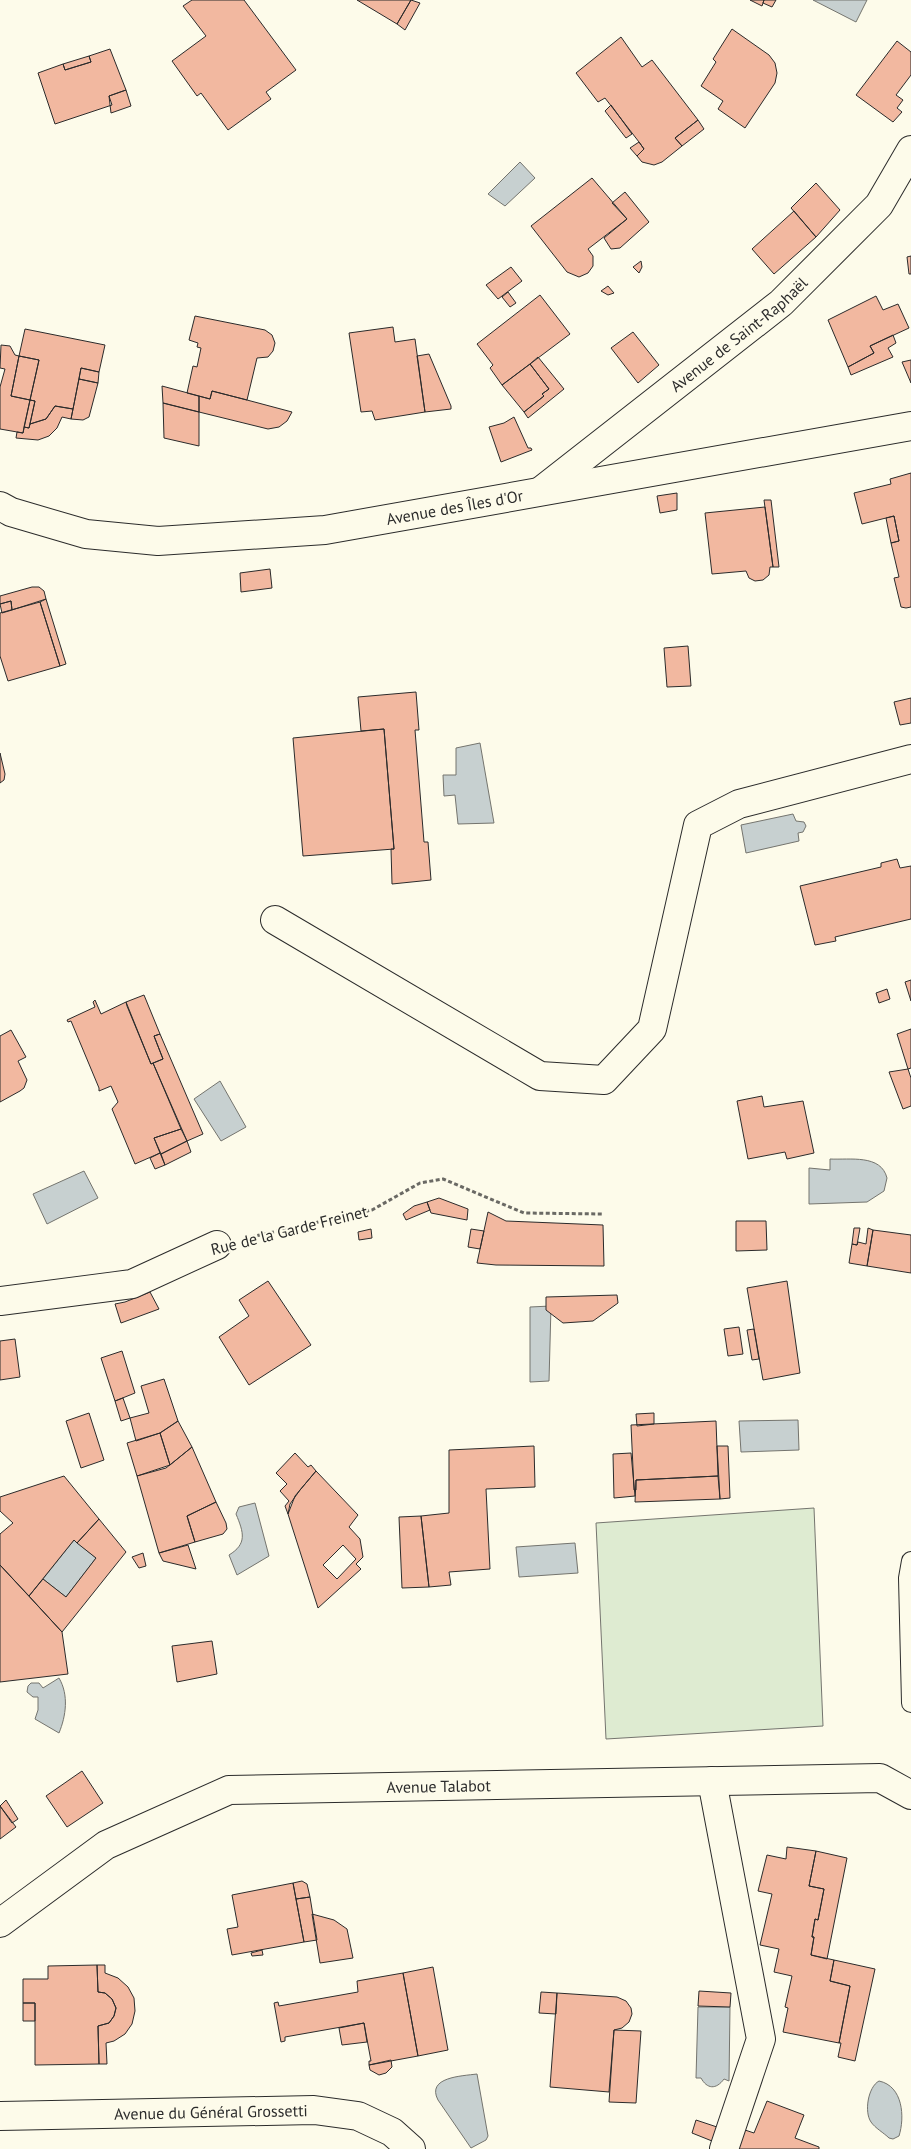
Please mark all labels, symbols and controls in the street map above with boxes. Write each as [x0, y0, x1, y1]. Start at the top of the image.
street label: Avenue de Saint-Raphaël [666, 272, 812, 396]
street label: Avenue des Îles d'Or [385, 485, 525, 529]
street label: Rue de la Garde Freinet [209, 1201, 370, 1259]
street label: Avenue Talabot [386, 1775, 491, 1797]
street label: Avenue du Général Grossetti [114, 2100, 308, 2124]

